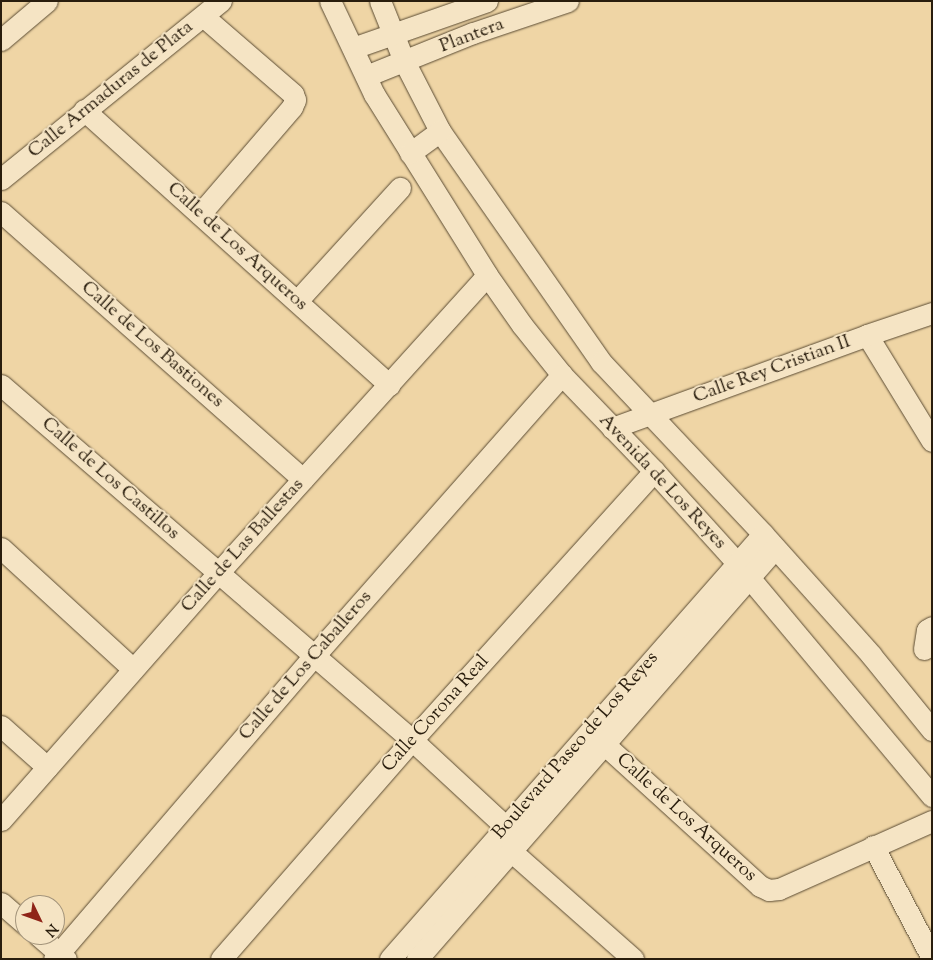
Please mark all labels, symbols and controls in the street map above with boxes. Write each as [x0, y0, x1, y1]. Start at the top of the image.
street label: Plantera [437, 13, 507, 59]
street label: Calle Armaduras de Plata [24, 16, 198, 164]
street label: Calle de Los Arqueros [162, 178, 312, 316]
street label: Calle de Los Bastiones [76, 277, 228, 413]
street label: Calle Rey Cristian II [690, 331, 854, 409]
street label: Avenida de Los Reyes [593, 410, 731, 554]
street label: Calle de Los Castillos [36, 413, 184, 545]
street label: Calle de Las Ballestas [177, 474, 309, 618]
street label: Calle de Los Caballeros [235, 586, 377, 746]
street label: Boulevard Paseo de Los Reyes [488, 648, 664, 844]
street label: Calle Corona Real [377, 651, 495, 777]
street label: Calle de Los Arqueros [611, 749, 761, 887]
north arrow [15, 895, 65, 945]
text: N [39, 919, 62, 940]

